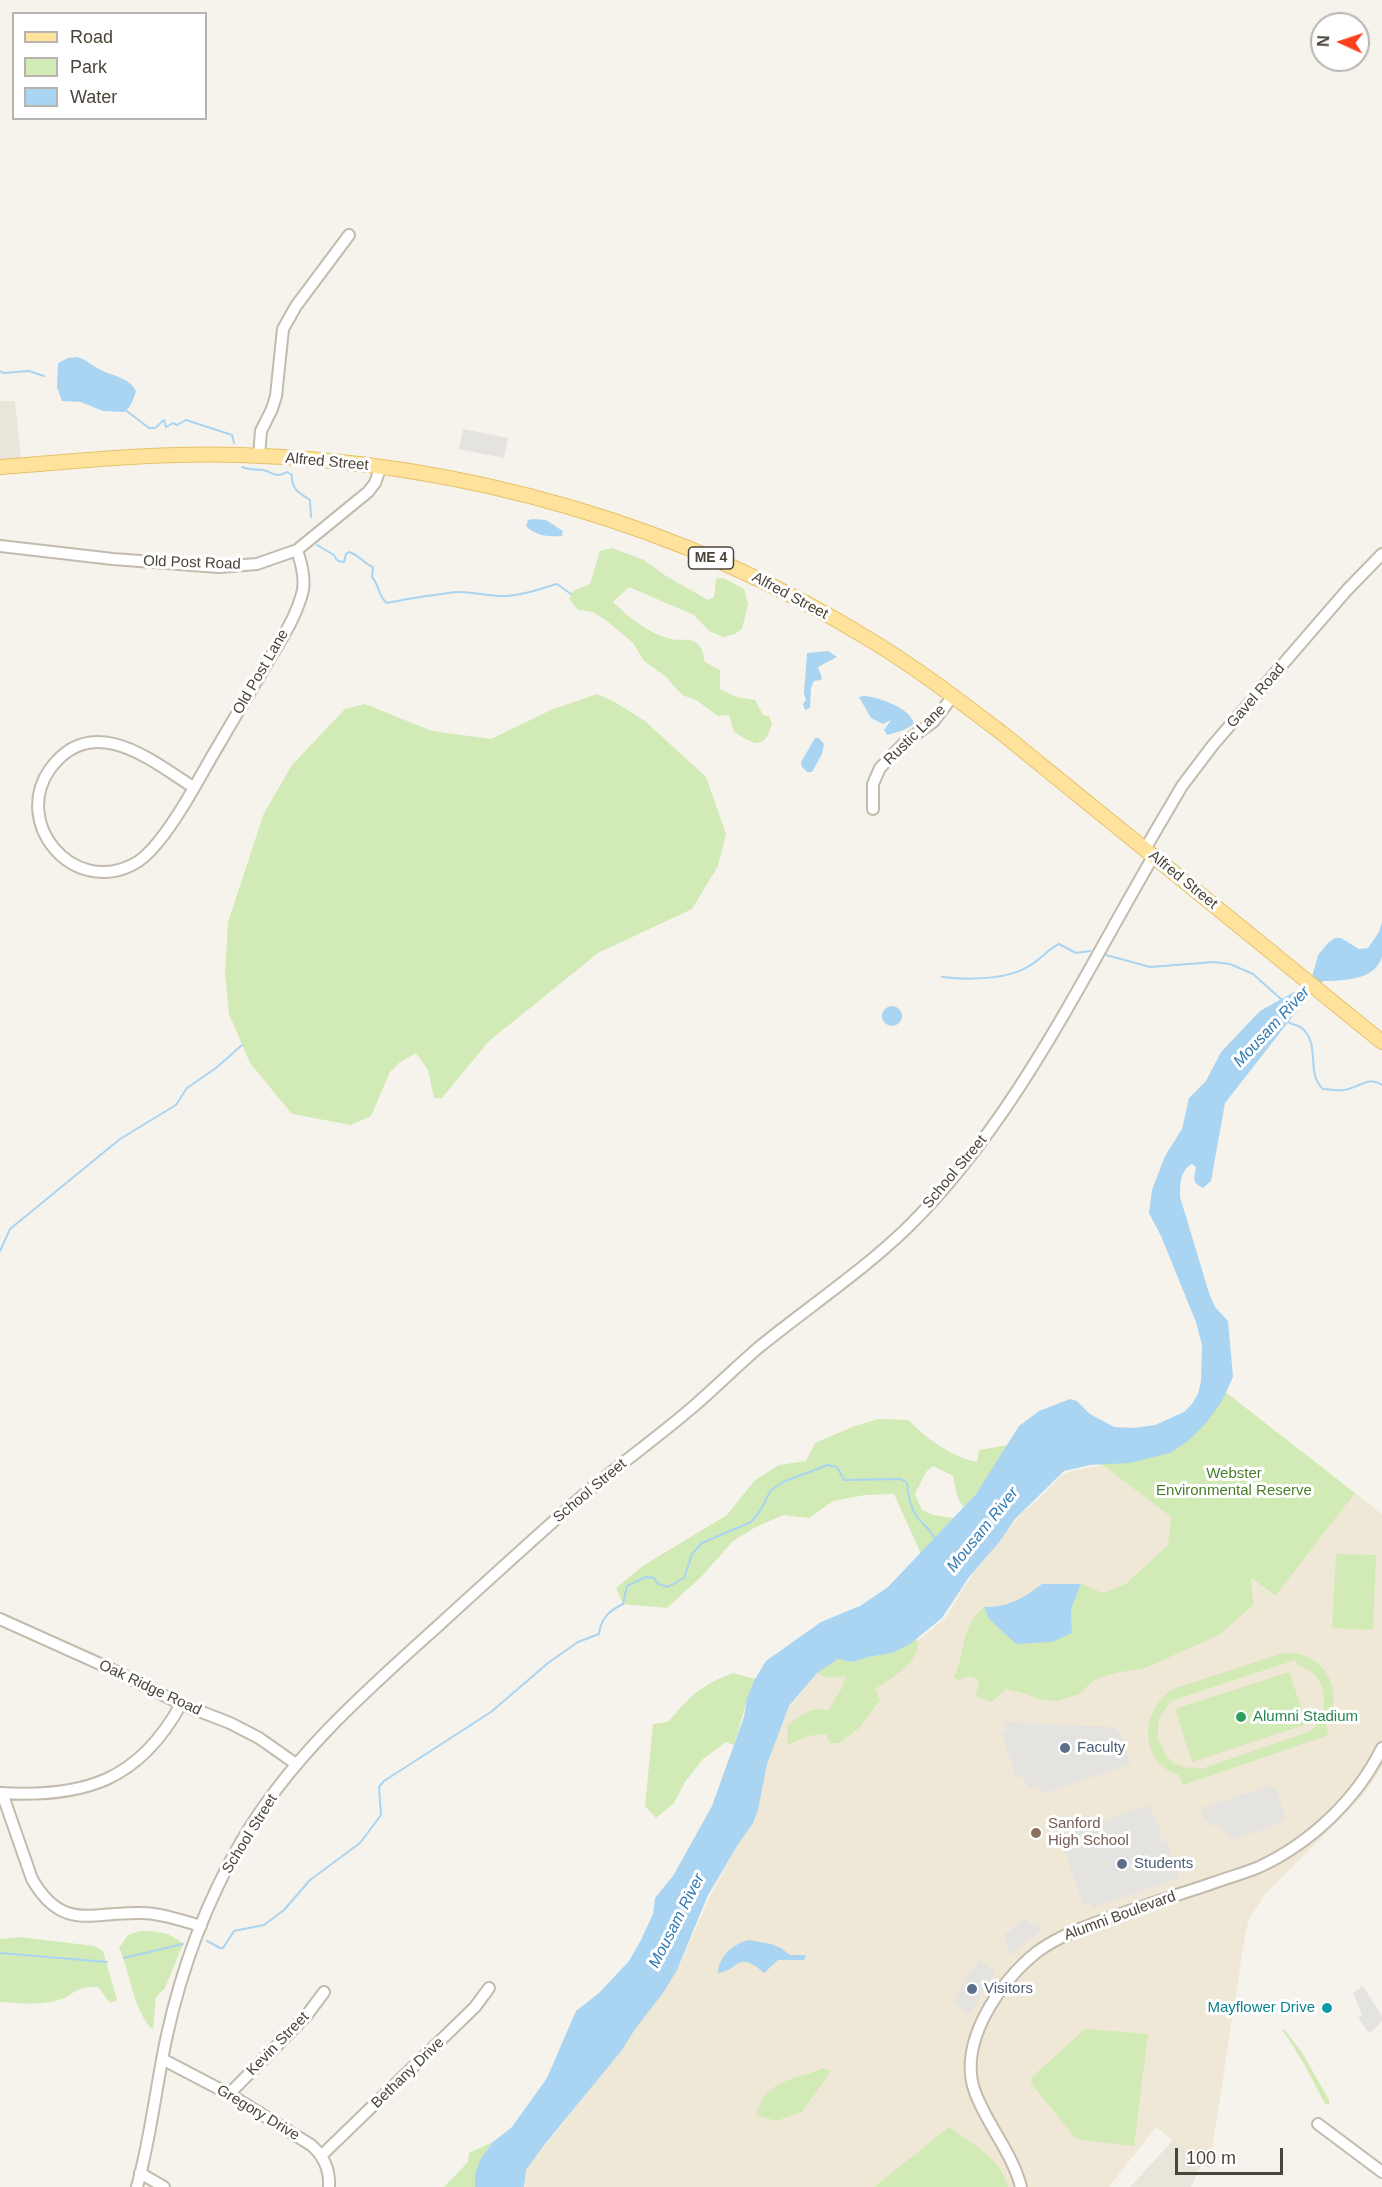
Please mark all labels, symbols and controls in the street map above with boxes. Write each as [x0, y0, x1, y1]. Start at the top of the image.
legend [12, 12, 207, 120]
north arrow [1310, 12, 1370, 72]
text: Road [70, 27, 113, 47]
text: N [1315, 35, 1332, 47]
text: Park [70, 57, 107, 77]
text: Water [70, 87, 117, 107]
street label: Alfred Street [285, 449, 369, 475]
road number: ME 4 [688, 547, 734, 569]
street label: Old Post Road [143, 552, 241, 574]
street label: Alfred Street [749, 568, 831, 624]
street label: Old Post Lane [229, 626, 293, 718]
street label: Gavel Road [1223, 660, 1289, 732]
street label: Rustic Lane [880, 701, 950, 769]
street label: Alfred Street [1145, 847, 1221, 913]
water label: Mousam River [1230, 983, 1314, 1071]
street label: School Street [919, 1132, 991, 1212]
street label: School Street [550, 1455, 630, 1527]
park label: Webster Environmental Reserve [1156, 1465, 1312, 1500]
water label: Mousam River [943, 1484, 1023, 1576]
street label: Oak Ridge Road [96, 1656, 204, 1720]
place label: Alumni Stadium [1253, 1708, 1358, 1726]
marker: Alumni Stadium [1234, 1710, 1248, 1724]
place label: Faculty [1077, 1739, 1125, 1757]
marker: Faculty [1058, 1741, 1072, 1755]
street label: School Street [219, 1791, 281, 1877]
place label: Sanford High School [1048, 1815, 1129, 1850]
marker: Sanford High School [1029, 1826, 1043, 1840]
place label: Students [1134, 1855, 1193, 1873]
marker: Students [1115, 1857, 1129, 1871]
water label: Mousam River [645, 1871, 709, 1971]
street label: Alumni Boulevard [1062, 1887, 1178, 1945]
place label: Visitors [984, 1980, 1033, 1998]
marker: Visitors [965, 1982, 979, 1996]
place label: Mayflower Drive [1207, 1999, 1315, 2017]
marker: Mayflower Drive [1320, 2001, 1334, 2015]
street label: Kevin Street [243, 2008, 313, 2080]
street label: Bethany Drive [368, 2034, 448, 2112]
street label: Gregory Drive [213, 2081, 303, 2145]
scale bar [1178, 2136, 1286, 2174]
text: 100 m [1186, 2148, 1236, 2168]

